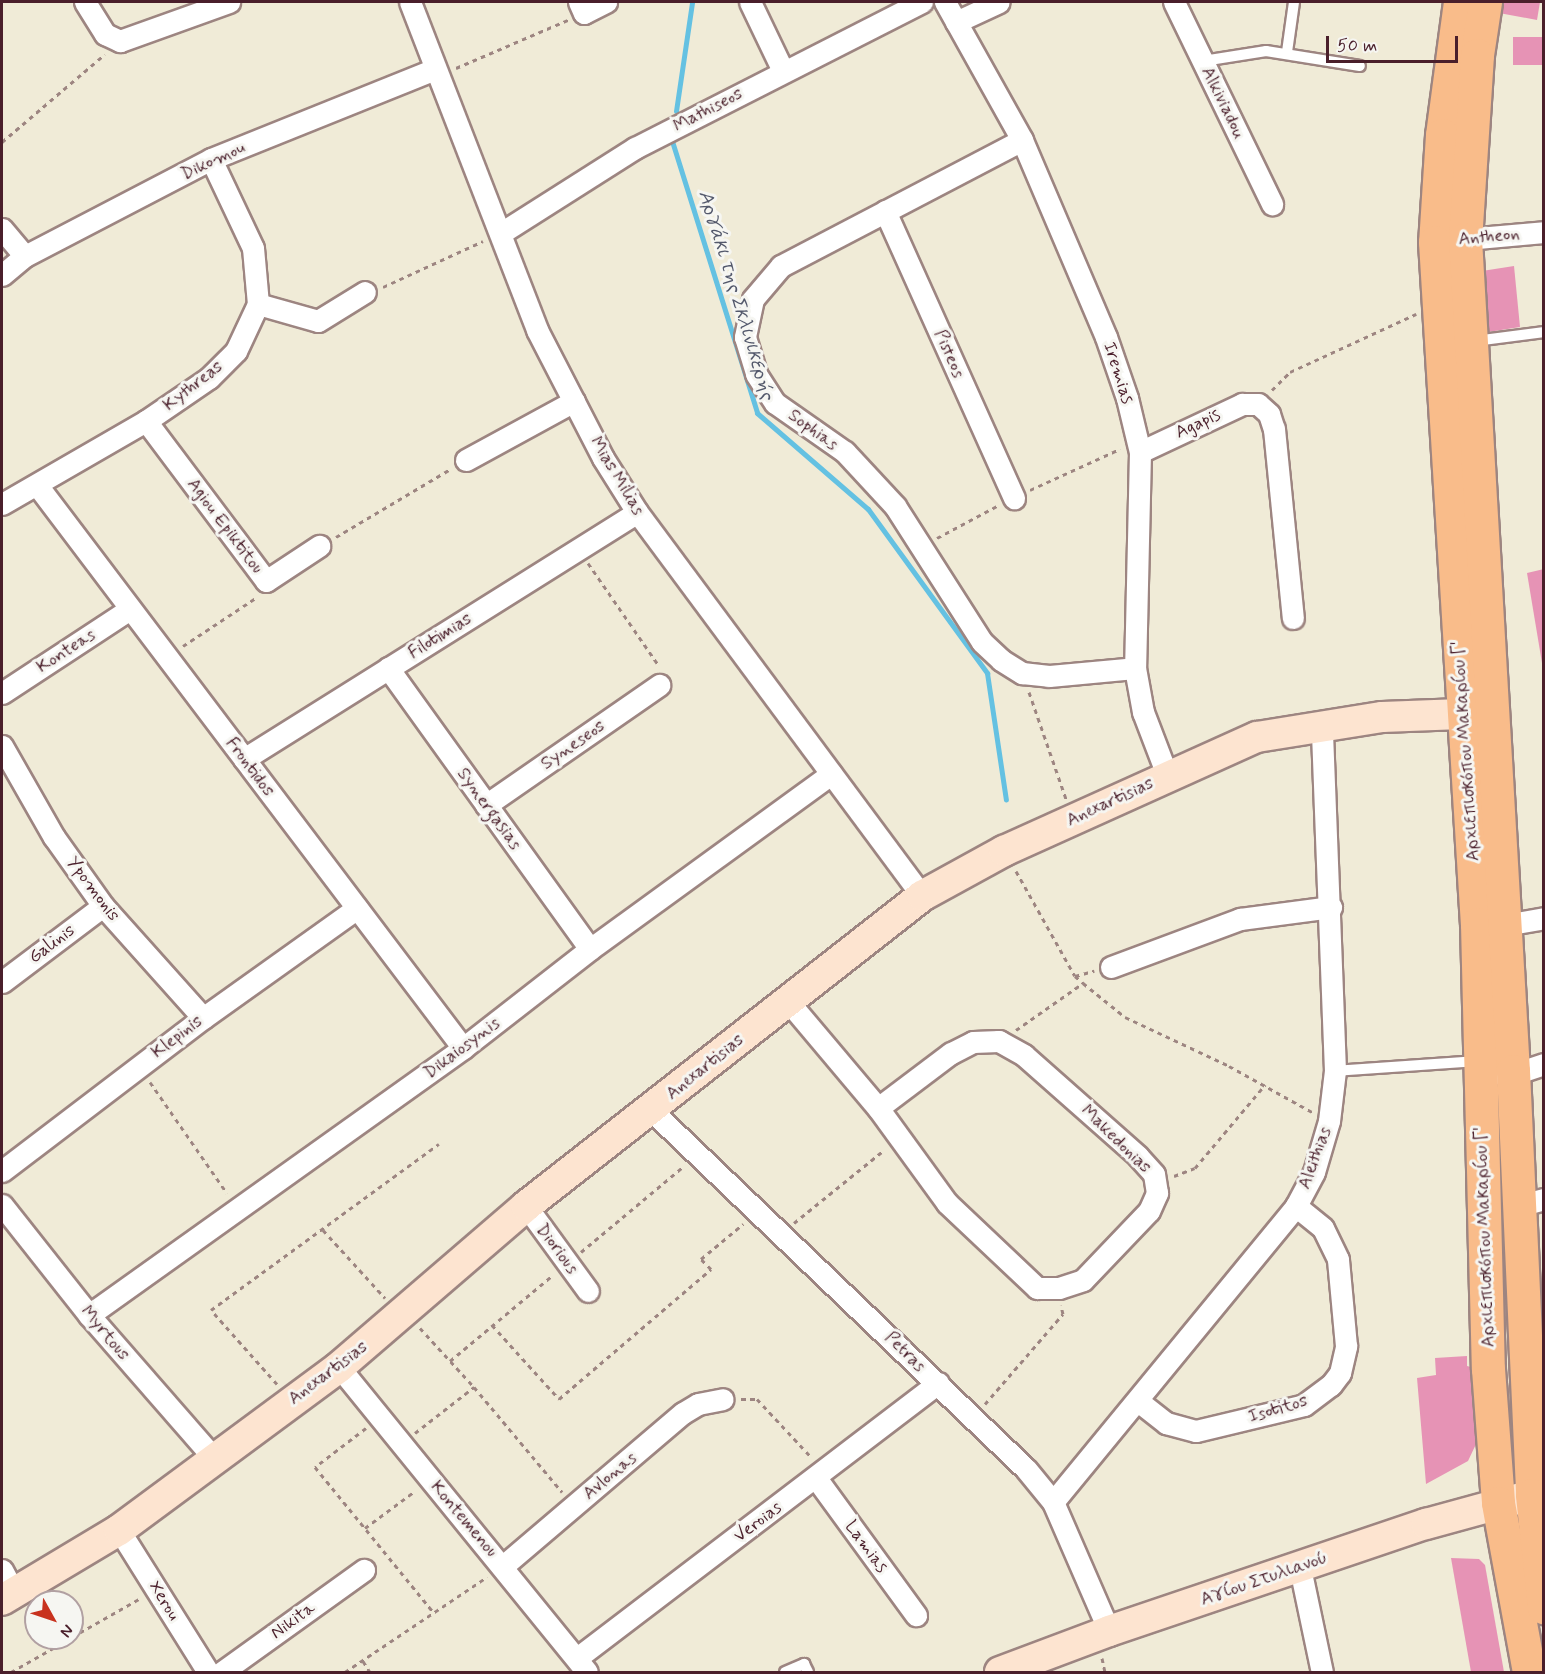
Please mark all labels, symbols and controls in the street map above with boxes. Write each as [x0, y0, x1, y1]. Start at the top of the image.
scale bar [1329, 24, 1461, 62]
text: 50 m [1337, 34, 1377, 58]
street label: Alkiviadou [1196, 63, 1250, 143]
street label: Mathiseos [670, 83, 746, 137]
street label: Dikomou [178, 137, 248, 185]
water label: Αργάκι της Σκλινικερής [693, 187, 779, 403]
street label: Antheon [1458, 224, 1520, 250]
street label: Pisteos [929, 326, 969, 382]
street label: Iremias [1098, 339, 1138, 407]
street label: Kythreas [159, 356, 227, 416]
street label: Agapis [1172, 404, 1224, 444]
street label: Sophias [784, 405, 842, 455]
street label: Mias Milias [585, 432, 649, 520]
street label: Agiou Epiktitou [183, 475, 267, 577]
street label: Filotimias [404, 608, 476, 664]
street label: Konteas [33, 624, 99, 678]
street label: Αρχιεπισκόπου Μακαρίου Γ' [1448, 640, 1484, 862]
street label: Syneseos [537, 715, 609, 775]
street label: Frontidos [221, 733, 279, 801]
street label: Synergasias [452, 764, 526, 854]
street label: Anexartisias [1063, 772, 1157, 832]
street label: Ypomonis [62, 852, 124, 926]
street label: Galinis [25, 920, 79, 968]
street label: Klepinis [147, 1011, 207, 1063]
street label: Dikaiosynis [420, 1012, 504, 1084]
street label: Anexartisias [662, 1029, 748, 1105]
street label: Makedonias [1076, 1100, 1156, 1178]
street label: Aleithias [1294, 1124, 1336, 1192]
street label: Αρχιεπισκόπου Μακαρίου Γ' [1470, 1126, 1500, 1348]
street label: Diorious [531, 1220, 583, 1278]
street label: Myrtous [76, 1301, 134, 1365]
street label: Petras [880, 1327, 930, 1377]
street label: Anexartisias [284, 1336, 372, 1410]
street label: Isotitos [1246, 1390, 1310, 1428]
street label: Avlonas [579, 1447, 641, 1505]
street label: Kontemenou [426, 1476, 502, 1562]
street label: Veroias [730, 1497, 786, 1547]
street label: Lamias [840, 1517, 892, 1577]
street label: Αγίου Στυλιανού [1198, 1547, 1330, 1611]
street label: Xerou [144, 1577, 184, 1625]
north arrow [24, 1590, 84, 1650]
street label: Nikita [267, 1598, 319, 1644]
text: N [55, 1620, 78, 1641]

